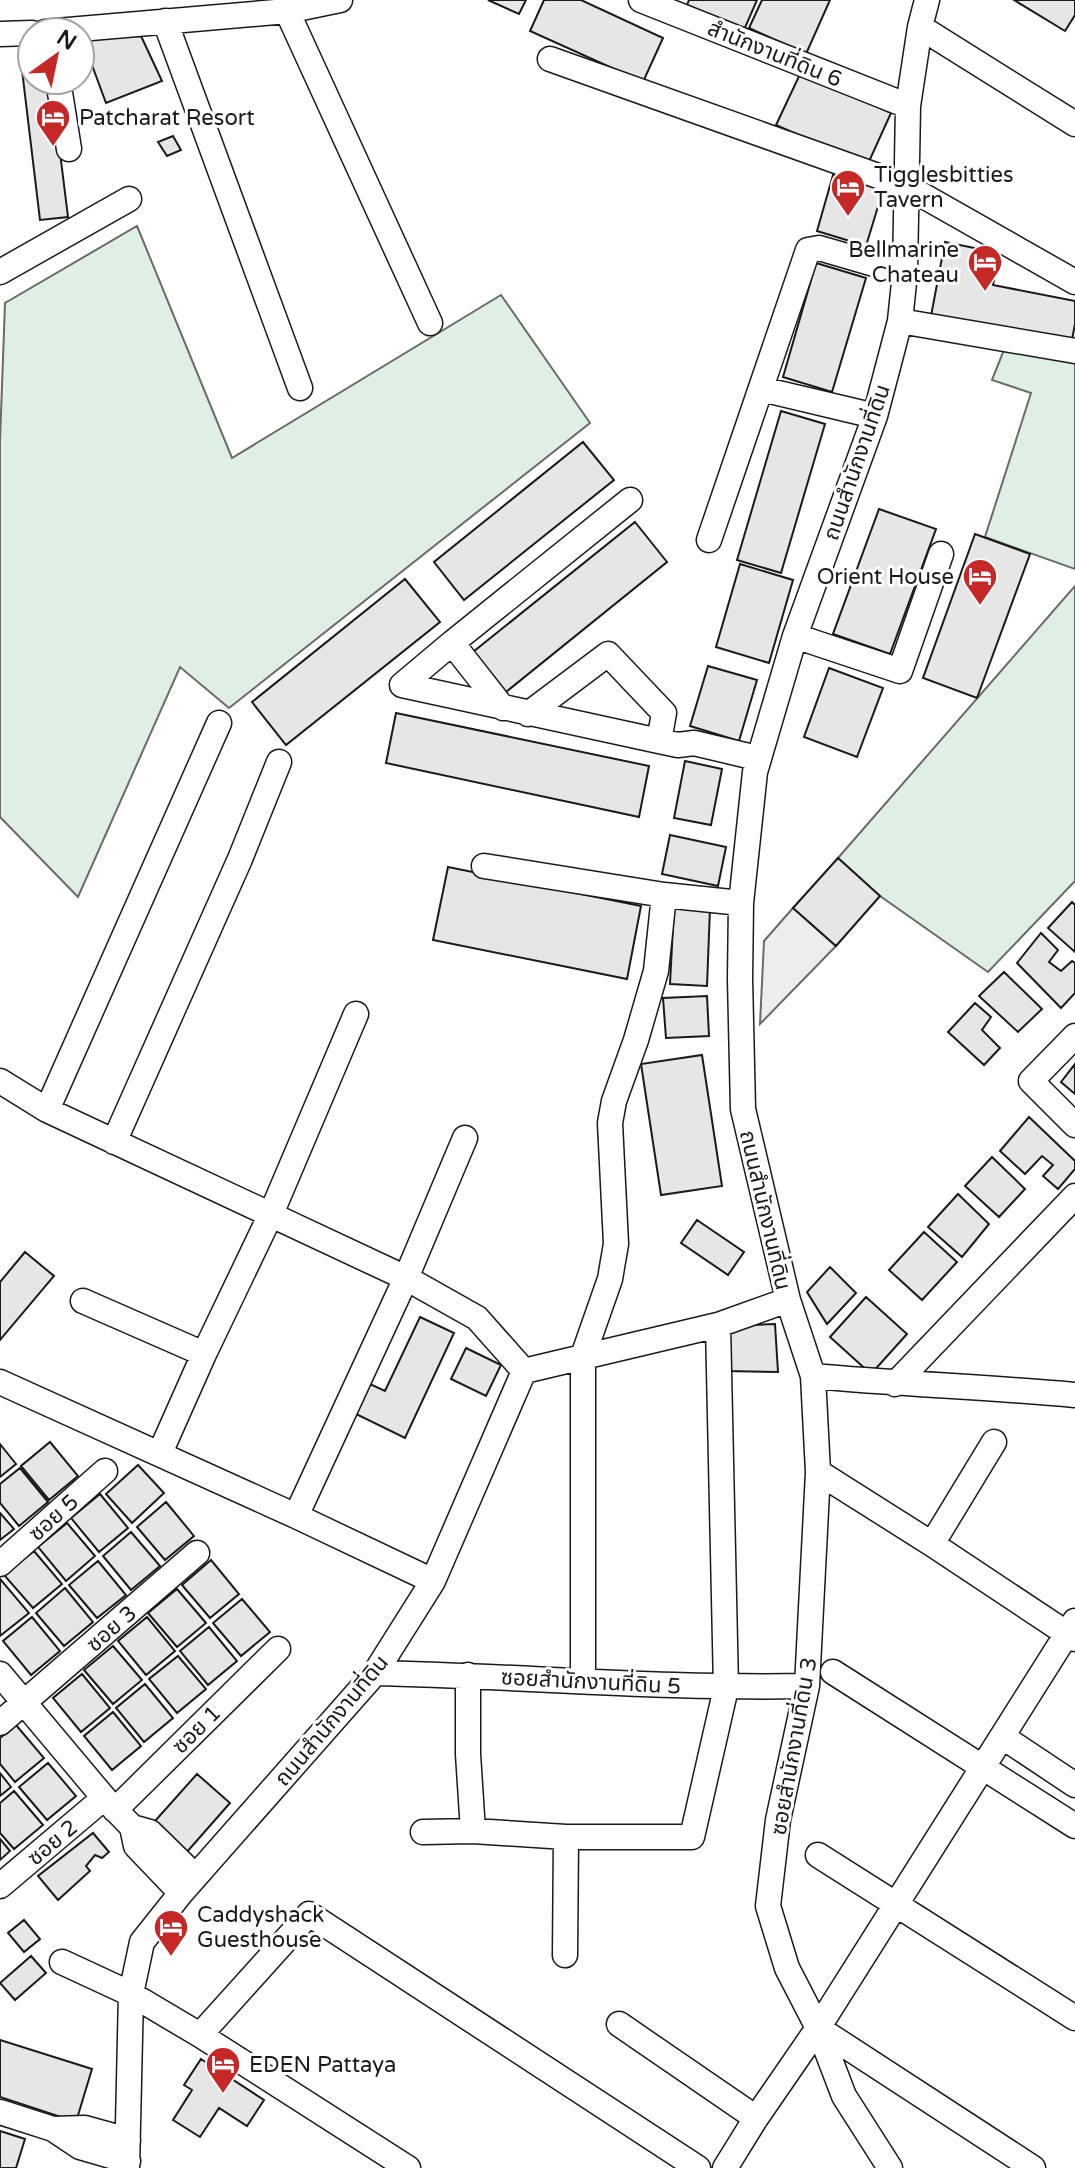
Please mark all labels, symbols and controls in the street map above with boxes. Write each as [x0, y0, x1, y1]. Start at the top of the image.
street label: สำนักงานที่ดิน 6 [704, 12, 847, 93]
north arrow [16, 16, 96, 96]
text: N [52, 24, 81, 56]
hotel icon: Patcharat Resort [34, 98, 72, 148]
place label: Patcharat Resort [79, 105, 255, 131]
place label: Tigglesbitties Tavern [874, 162, 1014, 213]
hotel icon: Tigglesbitties Tavern [829, 168, 867, 218]
place label: Bellmarine Chateau [848, 237, 959, 288]
hotel icon: Bellmarine Chateau [966, 243, 1004, 293]
street label: ถนนสำนักงานที่ดิน [815, 380, 896, 544]
hotel icon: Orient House [961, 557, 999, 607]
place label: Orient House [817, 564, 954, 590]
street label: ถนนสำนักงานที่ดิน [734, 1127, 799, 1293]
street label: ซอย 5 [24, 1489, 84, 1547]
street label: ซอย 3 [81, 1600, 142, 1657]
street label: ถนนสำนักงานที่ดิน [267, 1648, 394, 1791]
street label: ซอยสำนักงานที่ดิน 3 [763, 1655, 822, 1837]
street label: ซอยสำนักงานที่ดิน 5 [500, 1661, 682, 1700]
street label: ซอย 1 [167, 1700, 226, 1759]
street label: ซอย 2 [22, 1814, 83, 1871]
place label: Caddyshack Guesthouse [197, 1902, 324, 1953]
hotel icon: Caddyshack Guesthouse [152, 1908, 190, 1958]
hotel icon: EDEN Pattaya [204, 2045, 242, 2095]
place label: EDEN Pattaya [249, 2052, 396, 2078]

